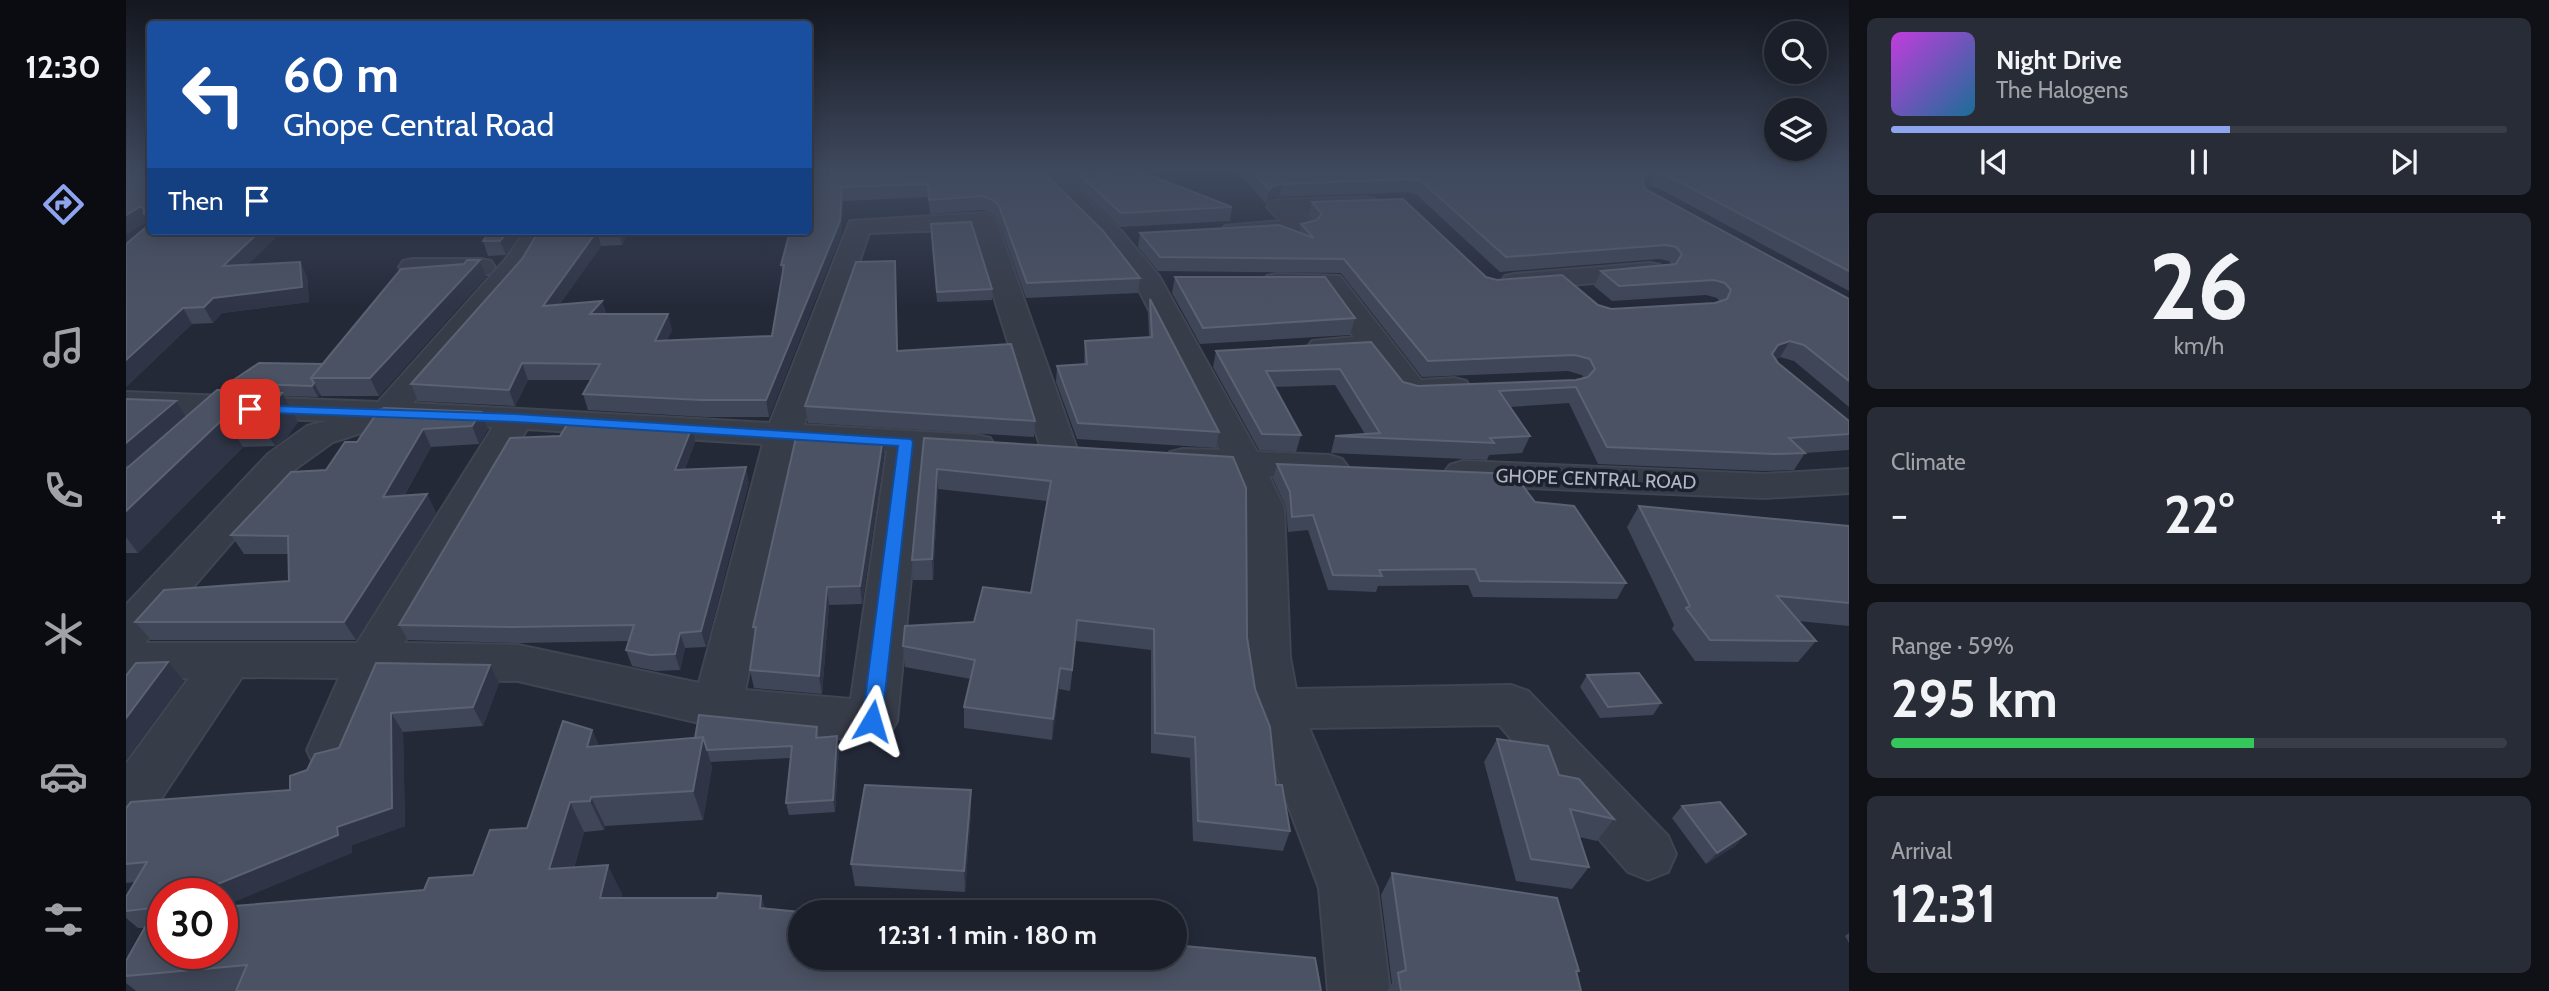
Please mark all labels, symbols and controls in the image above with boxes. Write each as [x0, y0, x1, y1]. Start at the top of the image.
map controls [1764, 21, 1827, 161]
button: search [1764, 21, 1827, 84]
text: Night Drive [1996, 44, 2122, 76]
text: 60 m [283, 45, 399, 104]
text: 12:30 [25, 47, 101, 86]
icon: left [168, 49, 259, 140]
text: The Halogens [1996, 76, 2128, 104]
button: layers [1764, 98, 1827, 161]
text: Ghope Central Road [283, 105, 554, 144]
icon: previous [1975, 143, 2013, 181]
icon: pause [2180, 143, 2218, 181]
icon: next [2385, 143, 2423, 181]
icon: directions [39, 180, 88, 229]
icon: arrive [238, 182, 276, 220]
text: Then [168, 185, 224, 217]
text: 26 [2149, 231, 2249, 342]
icon: music [39, 323, 88, 372]
text: km/h [2174, 332, 2224, 360]
pin [220, 379, 280, 439]
icon: arrive [231, 390, 269, 428]
text: Climate [1891, 448, 1966, 476]
street label: GHOPE CENTRAL ROAD [1495, 464, 1697, 494]
icon: phone [39, 466, 88, 515]
text: 22° [2164, 483, 2234, 546]
text: − [1891, 491, 1908, 538]
text: + [2490, 491, 2507, 538]
icon: climate [39, 609, 88, 658]
text: Range · 59% [1891, 632, 2014, 660]
text: 295 km [1891, 667, 2058, 730]
position arrow [835, 684, 909, 758]
icon: car [39, 752, 88, 801]
text: Arrival [1891, 837, 1952, 865]
text: 12:31 [1891, 872, 1996, 935]
speed limit sign: 30 [147, 878, 238, 969]
icon: filters [39, 895, 88, 944]
text: 12:31 · 1 min · 180 m [878, 919, 1097, 951]

